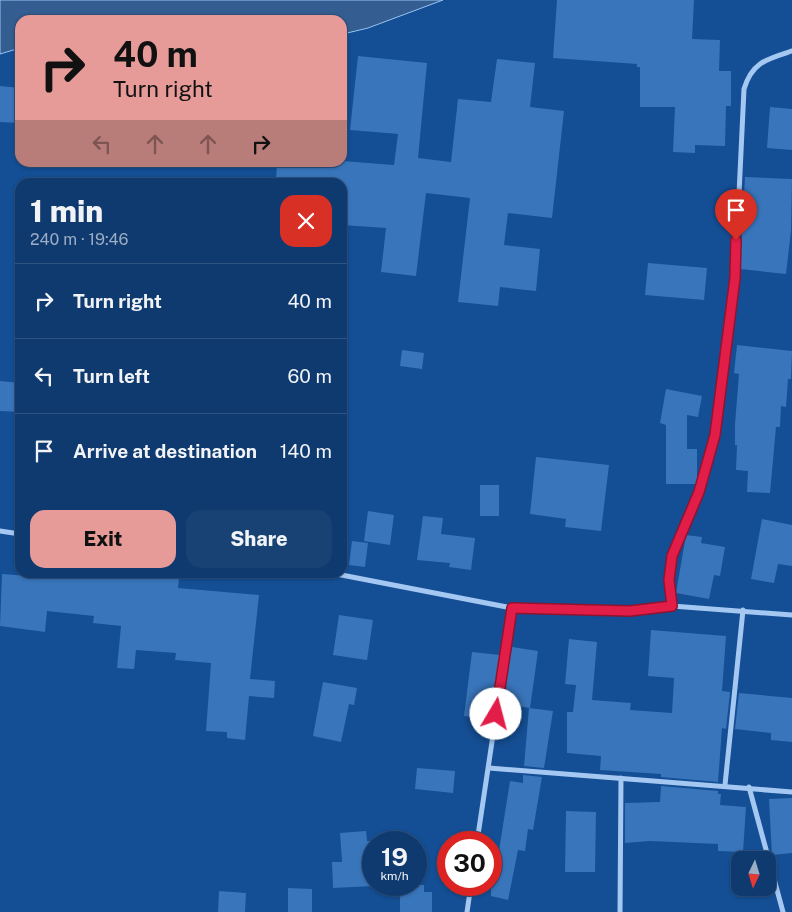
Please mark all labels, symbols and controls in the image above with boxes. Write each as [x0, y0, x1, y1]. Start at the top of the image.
text: 40 m [113, 34, 198, 75]
icon: right [30, 35, 95, 100]
text: Turn right [113, 76, 213, 102]
icon: left [88, 130, 116, 158]
icon: ahead [141, 130, 169, 158]
icon: ahead [194, 130, 222, 158]
icon: right [247, 130, 275, 158]
pin [715, 189, 757, 240]
text: 1 min [30, 193, 103, 229]
button: close [280, 195, 332, 247]
icon: arrive [722, 196, 750, 224]
text: 240 m · 19:46 [30, 230, 128, 249]
icon: right [30, 287, 58, 315]
text: Turn right [73, 290, 162, 312]
text: 40 m [287, 290, 332, 312]
icon: left [30, 362, 58, 390]
text: Turn left [73, 365, 150, 387]
text: 60 m [288, 365, 332, 387]
icon: arrive [30, 437, 58, 465]
text: Arrive at destination [73, 440, 257, 462]
text: 140 m [280, 440, 332, 462]
button: Exit [30, 510, 176, 568]
button: Share [186, 510, 332, 568]
position arrow [469, 687, 521, 739]
speed limit sign: 30 [437, 831, 502, 896]
text: 19 [381, 842, 408, 872]
north arrow [731, 851, 776, 896]
map controls [731, 851, 776, 896]
text: km/h [380, 869, 409, 883]

